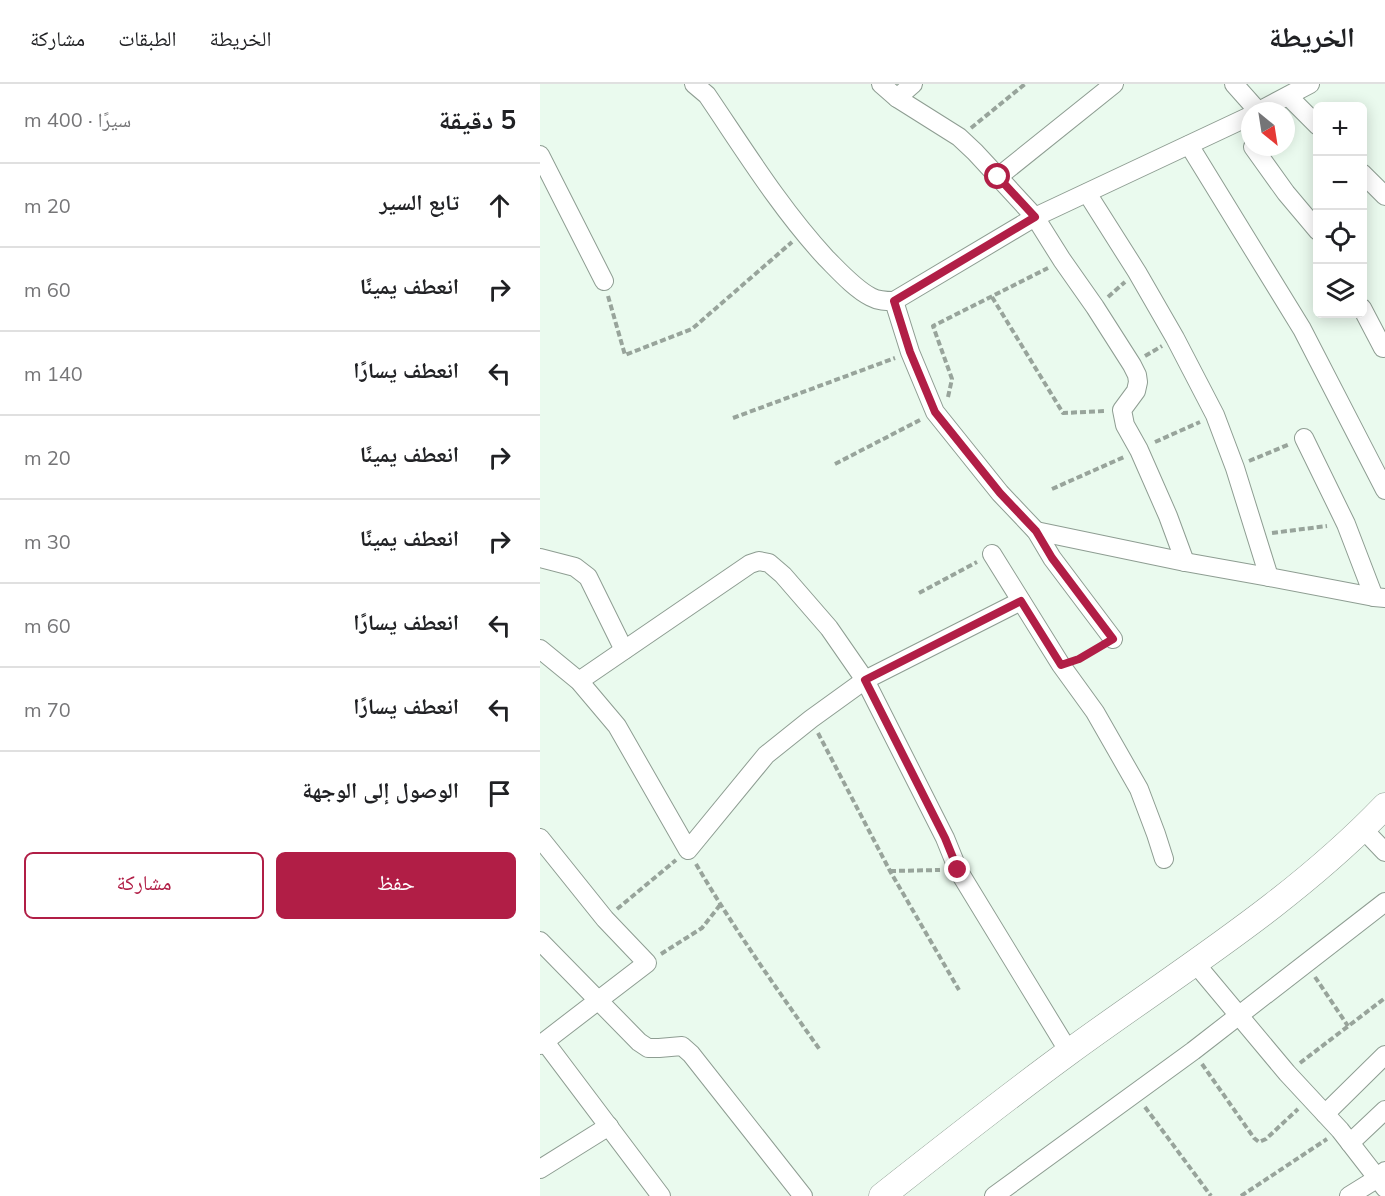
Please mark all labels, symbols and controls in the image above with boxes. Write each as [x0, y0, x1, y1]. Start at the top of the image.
text: الخريطة [1269, 19, 1355, 54]
text: مشاركة [30, 25, 85, 51]
text: الطبقات [118, 25, 177, 51]
text: الخريطة [210, 25, 271, 51]
north arrow [1241, 102, 1295, 156]
map controls [1313, 102, 1367, 318]
button: + [1313, 102, 1367, 156]
text: 5 دقيقة [439, 103, 516, 136]
text: سيرًا · 400 m [24, 107, 131, 132]
button: − [1313, 156, 1367, 210]
route start [984, 163, 1010, 189]
text: تابع السير [380, 188, 459, 216]
icon: ahead [483, 189, 516, 222]
text: 20 m [24, 193, 71, 218]
button: locate [1313, 210, 1367, 264]
button: layers [1313, 264, 1367, 318]
text: انعطف يمينًا [360, 272, 459, 300]
icon: right [483, 273, 516, 306]
text: 60 m [24, 277, 71, 302]
text: انعطف يسارًا [353, 356, 459, 384]
icon: left [483, 357, 516, 390]
text: 140 m [24, 361, 83, 386]
text: انعطف يمينًا [360, 440, 459, 468]
icon: right [483, 441, 516, 474]
text: 20 m [24, 445, 71, 470]
text: انعطف يمينًا [360, 524, 459, 552]
icon: right [483, 525, 516, 558]
text: 30 m [24, 529, 71, 554]
text: انعطف يسارًا [353, 608, 459, 636]
icon: left [483, 609, 516, 642]
text: 60 m [24, 613, 71, 638]
text: انعطف يسارًا [353, 692, 459, 720]
icon: left [483, 693, 516, 726]
text: 70 m [24, 697, 71, 722]
text: الوصول إلى الوجهة [302, 776, 459, 804]
icon: arrive [483, 777, 516, 810]
button: مشاركة [24, 852, 264, 919]
button: حفظ [276, 852, 516, 919]
route end [944, 856, 970, 882]

